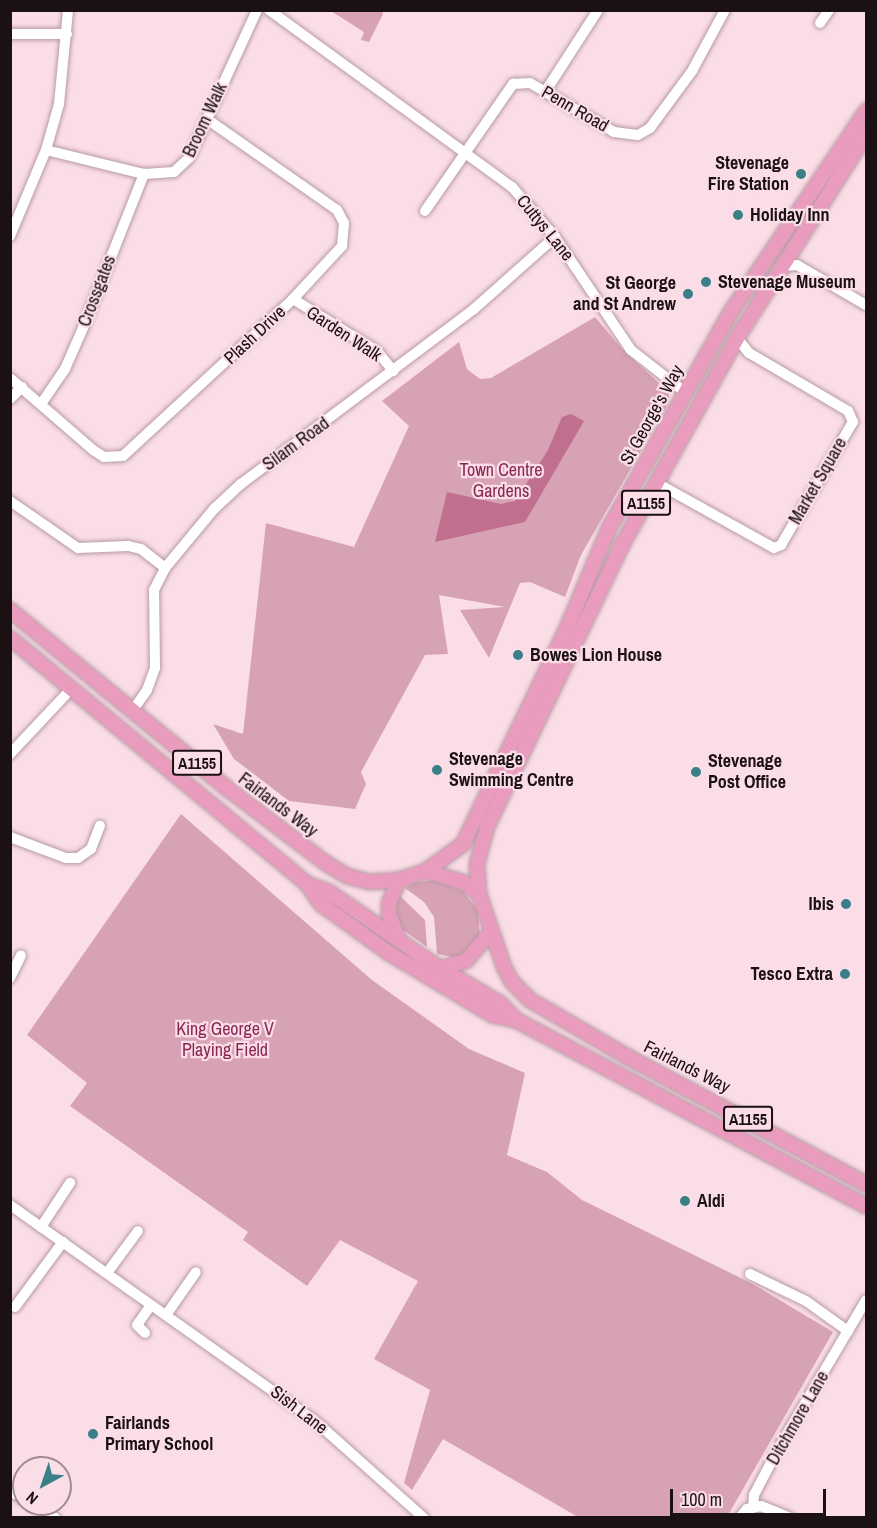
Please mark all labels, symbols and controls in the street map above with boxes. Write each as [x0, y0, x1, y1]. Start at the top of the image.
street label: Broom Walk [178, 79, 232, 161]
street label: Penn Road [538, 81, 612, 137]
place label: Stevenage Fire Station [708, 153, 789, 195]
marker: Stevenage Fire Station [794, 167, 808, 181]
street label: Cuttys Lane [512, 191, 578, 265]
place label: Holiday Inn [750, 204, 830, 226]
marker: Holiday Inn [731, 208, 745, 222]
street label: Crossgates [74, 252, 120, 330]
place label: Stevenage Museum [718, 271, 856, 293]
place label: St George and St Andrew [573, 273, 676, 316]
marker: Stevenage Museum [699, 275, 713, 289]
marker: St George and St Andrew [681, 287, 695, 301]
street label: Plash Drive [220, 301, 290, 369]
street label: Garden Walk [302, 302, 386, 366]
street label: St George's Way [616, 361, 688, 469]
street label: Silam Road [258, 413, 334, 475]
street label: Market Square [784, 434, 852, 528]
park label: Town Centre Gardens [460, 460, 542, 502]
road number: A1155 [620, 490, 672, 516]
place label: Bowes Lion House [530, 644, 662, 666]
marker: Bowes Lion House [511, 648, 525, 662]
place label: Stevenage Swimming Centre [449, 749, 574, 792]
road number: A1155 [172, 750, 222, 776]
place label: Stevenage Post Office [708, 751, 786, 794]
marker: Stevenage Swimming Centre [430, 763, 444, 777]
marker: Stevenage Post Office [689, 765, 703, 779]
street label: Fairlands Way [234, 768, 322, 842]
place label: Ibis [809, 893, 834, 915]
marker: Ibis [839, 897, 853, 911]
place label: Tesco Extra [750, 963, 833, 985]
marker: Tesco Extra [838, 967, 852, 981]
park label: King George V Playing Field [176, 1019, 274, 1062]
street label: Fairlands Way [640, 1036, 734, 1098]
road number: A1155 [722, 1106, 774, 1132]
place label: Aldi [697, 1190, 725, 1212]
marker: Aldi [678, 1194, 692, 1208]
street label: Ditchmore Lane [762, 1367, 834, 1469]
street label: Sish Lane [266, 1381, 332, 1439]
place label: Fairlands Primary School [105, 1413, 213, 1456]
marker: Fairlands Primary School [86, 1427, 100, 1441]
north arrow [12, 1456, 72, 1516]
scale bar [673, 1477, 829, 1515]
text: N [21, 1487, 42, 1510]
text: 100 m [681, 1487, 722, 1512]

